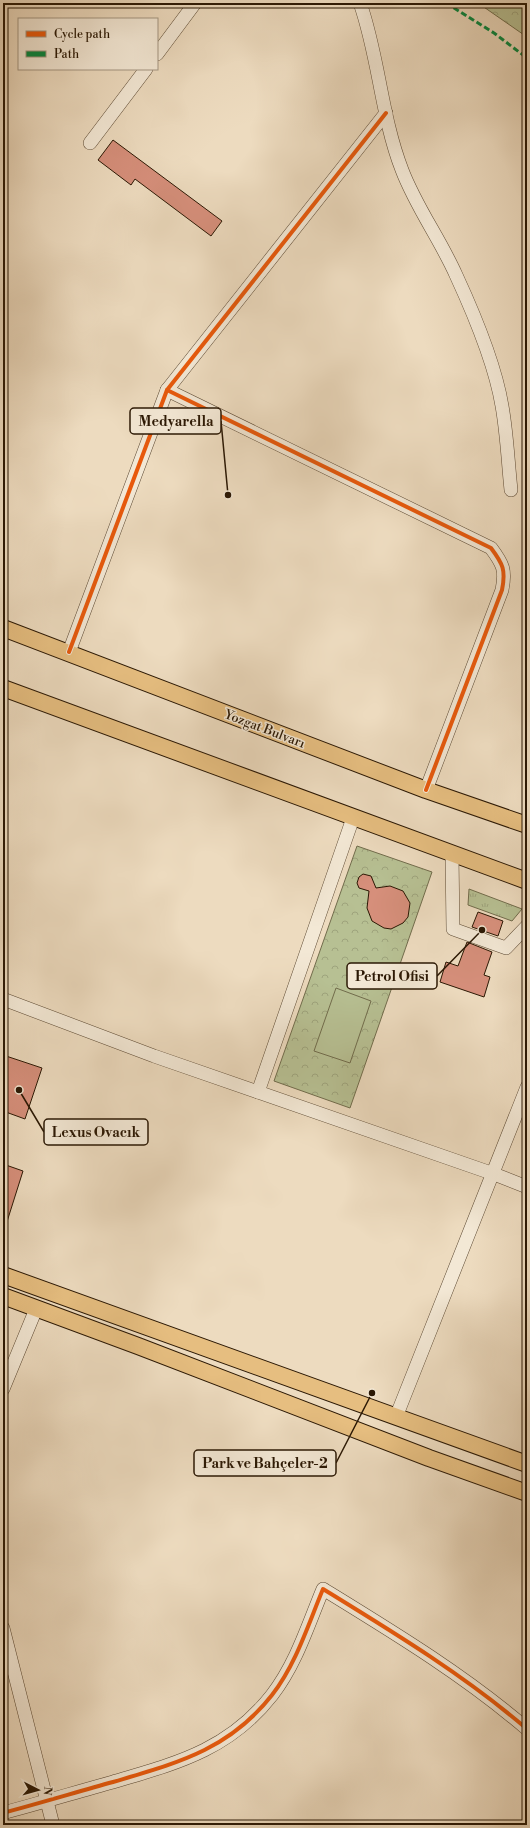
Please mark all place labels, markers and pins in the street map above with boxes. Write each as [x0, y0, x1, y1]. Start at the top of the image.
callout: Medyarella [130, 408, 221, 434]
callout: Petrol Ofisi [347, 963, 437, 989]
callout: Lexus Ovacık [44, 1119, 148, 1145]
callout: Park ve Bahçeler-2 [194, 1450, 336, 1476]

